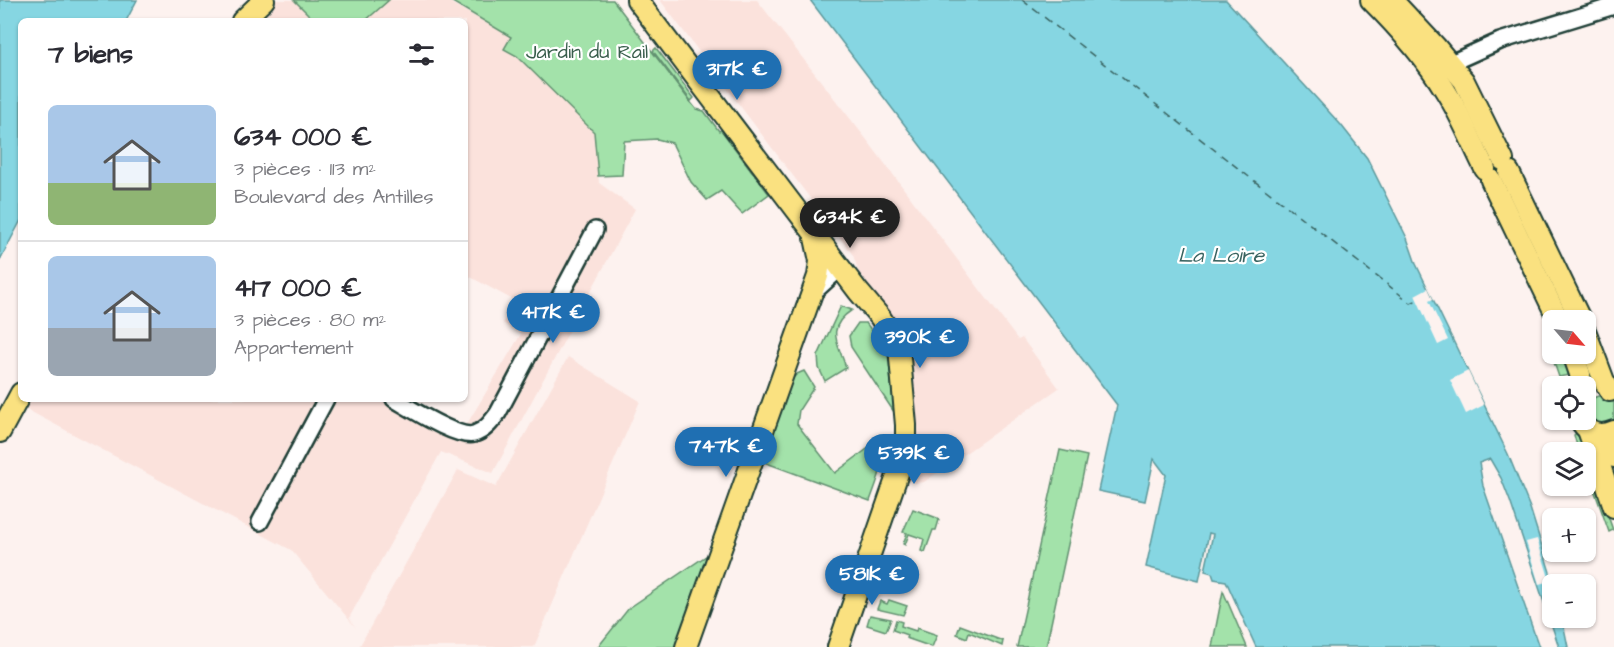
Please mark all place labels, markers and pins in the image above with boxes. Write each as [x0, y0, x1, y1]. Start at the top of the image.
pin: 317K € [688, 50, 786, 101]
pin: 634K € [801, 198, 899, 249]
pin: 417K € [504, 293, 602, 344]
pin: 390K € [871, 318, 969, 369]
pin: 747K € [677, 427, 775, 478]
pin: 539K € [865, 434, 963, 485]
pin: 581K € [823, 555, 921, 606]

